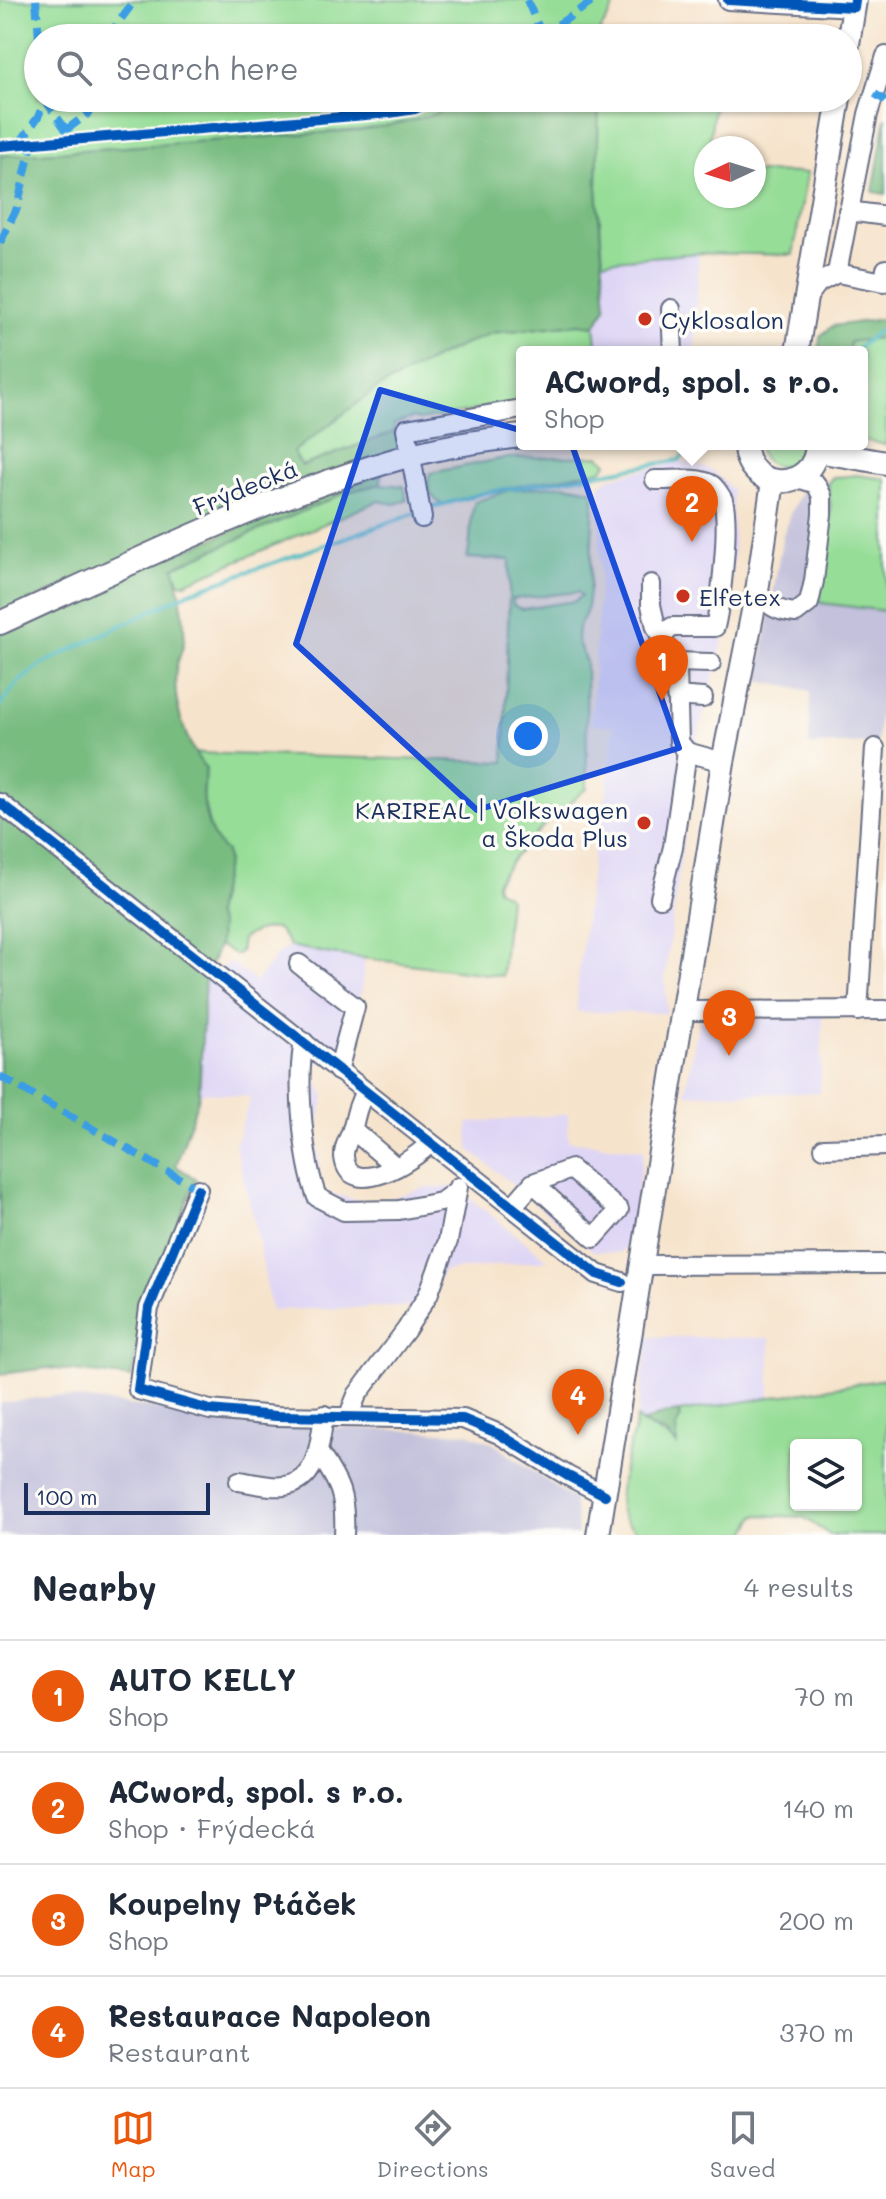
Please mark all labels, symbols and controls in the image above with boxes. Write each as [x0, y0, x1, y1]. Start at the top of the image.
search box [24, 24, 862, 112]
icon: search [52, 46, 96, 90]
text: Search here [116, 48, 299, 88]
north arrow [694, 136, 766, 208]
place label: Cyklosalon [661, 304, 784, 335]
marker: Cyklosalon [636, 310, 654, 328]
popup [516, 346, 868, 450]
text: ACword, spol. s r.o. [544, 361, 840, 401]
text: Shop [544, 401, 605, 435]
street label: Frýdecká [188, 452, 302, 522]
pin: 2 [666, 476, 718, 542]
place label: Elfetex [699, 581, 781, 612]
marker: Elfetex [674, 587, 692, 605]
pin: 1 [636, 635, 688, 701]
your location [508, 716, 548, 756]
place label: KARIREAL | Volkswagen a Škoda Plus [355, 794, 628, 853]
marker: KARIREAL | Volkswagen a Škoda Plus [635, 814, 653, 832]
pin: 3 [703, 990, 755, 1056]
pin: 4 [552, 1369, 604, 1435]
map controls [790, 1439, 862, 1511]
button: layers [790, 1439, 862, 1511]
scale bar [24, 1479, 210, 1515]
text: 100 m [36, 1482, 98, 1511]
text: Nearby [32, 1565, 157, 1610]
text: 4 results [744, 1570, 854, 1604]
text: AUTO KELLY [108, 1659, 296, 1699]
text: 1 [52, 1679, 64, 1713]
text: 70 m [794, 1679, 854, 1713]
text: Shop [108, 1699, 169, 1733]
text: ACword, spol. s r.o. [108, 1771, 404, 1811]
text: 2 [51, 1791, 65, 1825]
text: 140 m [782, 1791, 854, 1825]
text: Shop · Frýdecká [108, 1811, 316, 1845]
text: Koupelny Ptáček [108, 1883, 357, 1923]
text: 3 [50, 1903, 66, 1937]
text: 200 m [778, 1903, 854, 1937]
text: Shop [108, 1923, 169, 1957]
text: Restaurace Napoleon [108, 1995, 431, 2035]
text: 4 [50, 2015, 66, 2049]
text: 370 m [779, 2015, 854, 2049]
text: Restaurant [108, 2035, 250, 2069]
tab: Map [111, 2106, 156, 2183]
tab: Directions [377, 2106, 489, 2183]
tab: Saved [710, 2106, 775, 2183]

